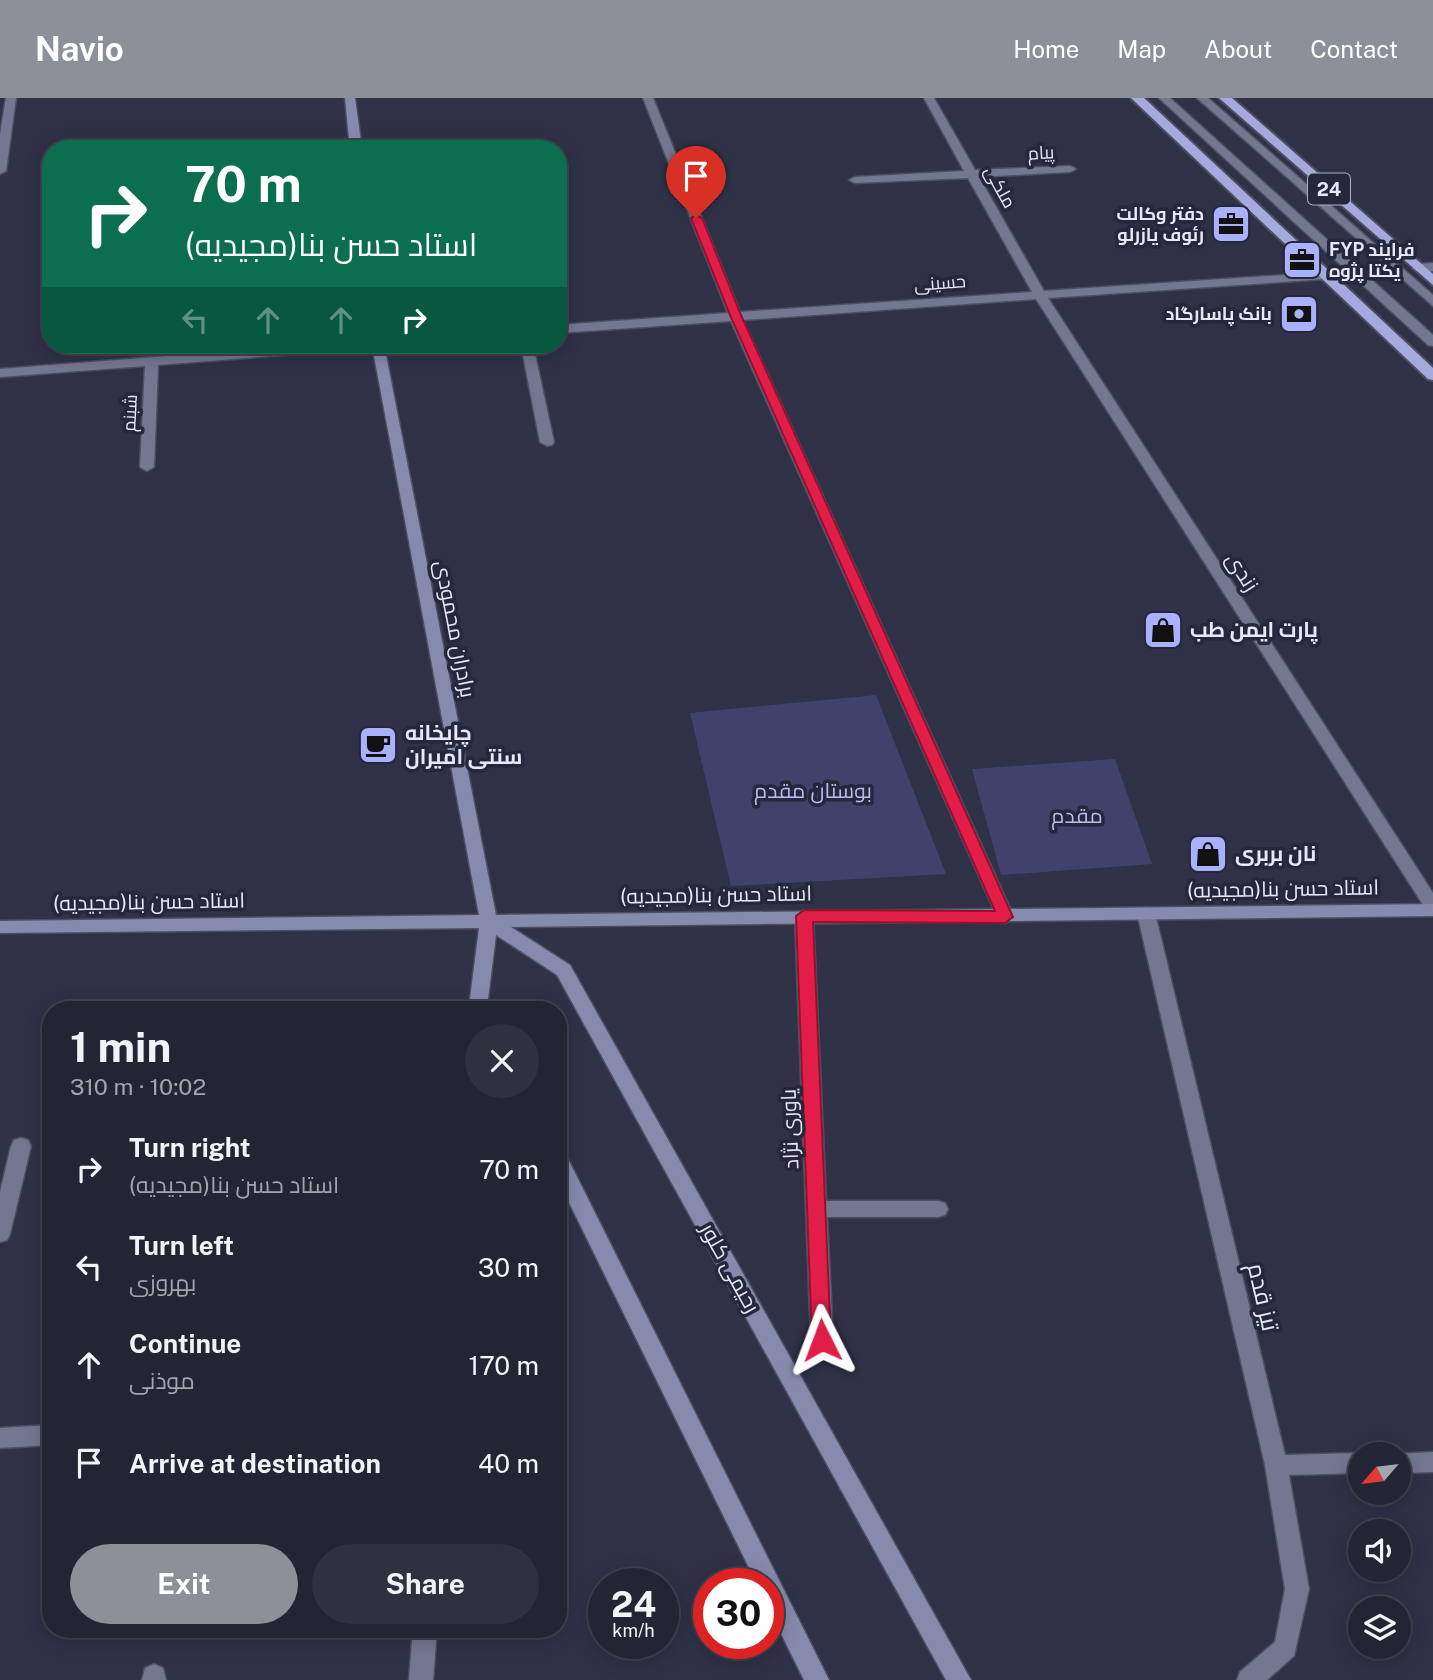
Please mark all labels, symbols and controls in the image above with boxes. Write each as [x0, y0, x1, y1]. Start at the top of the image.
text: Navio [35, 30, 124, 68]
text: Home [1013, 35, 1079, 63]
text: Map [1117, 35, 1166, 63]
text: About [1204, 35, 1272, 63]
text: Contact [1310, 35, 1398, 63]
street label: پیام [1027, 141, 1055, 166]
pin [666, 146, 726, 218]
text: 70 m [185, 155, 302, 213]
icon: arrive [677, 157, 715, 195]
street label: ملکی [980, 162, 1020, 212]
icon: right [70, 168, 161, 259]
road number: 24 [1308, 174, 1350, 204]
place label: دفتر وکالت رئوف یازرلو [1117, 203, 1204, 246]
office icon: دفتر وکالت رئوف یازرلو [1210, 203, 1252, 245]
text: استاد حسن بنا(مجیدیه) [185, 226, 477, 263]
office icon: FYP فرایند یکتا پژوه [1281, 239, 1323, 281]
place label: FYP فرایند یکتا پژوه [1329, 239, 1415, 283]
street label: حسینی [913, 270, 967, 296]
bank icon: بانک پاسارگاد [1278, 293, 1320, 335]
icon: left [176, 301, 214, 339]
icon: ahead [249, 301, 287, 339]
icon: ahead [322, 301, 360, 339]
icon: right [395, 301, 433, 339]
place label: بانک پاسارگاد [1165, 303, 1272, 326]
street label: شبنم [118, 394, 143, 432]
street label: زندی [1220, 548, 1264, 596]
street label: برادران محمودی [429, 558, 481, 700]
shop icon: پارت ایمن طب [1142, 609, 1184, 651]
place label: پارت ایمن طب [1190, 617, 1318, 645]
place label: چایخانه سنتی امیران [405, 720, 522, 769]
cafe icon: چایخانه سنتی امیران [357, 724, 399, 766]
park label: بوستان مقدم [754, 778, 872, 805]
park label: مقدم [1051, 803, 1103, 830]
shop icon: نان بربری [1187, 833, 1229, 875]
place label: نان بربری [1235, 841, 1316, 866]
street label: استاد حسن بنا(مجیدیه) [1187, 874, 1379, 904]
street label: استاد حسن بنا(مجیدیه) [620, 880, 812, 910]
street label: استاد حسن بنا(مجیدیه) [53, 887, 245, 917]
text: 1 min [70, 1022, 171, 1071]
button: close [465, 1024, 539, 1098]
text: 310 m · 10:02 [70, 1073, 206, 1100]
street label: یاوری نژاد [776, 1088, 804, 1170]
text: Turn right [129, 1132, 251, 1163]
icon: right [70, 1150, 108, 1188]
text: 70 m [479, 1154, 539, 1185]
text: استاد حسن بنا(مجیدیه) [129, 1171, 339, 1198]
street label: رحیمی کلور [694, 1218, 765, 1317]
text: Turn left [129, 1230, 234, 1261]
icon: left [70, 1248, 108, 1286]
text: 30 m [478, 1252, 539, 1283]
street label: تیز قدم [1240, 1260, 1286, 1335]
text: بهروزی [129, 1269, 196, 1296]
position arrow [785, 1303, 859, 1377]
text: Continue [129, 1328, 241, 1359]
icon: ahead [70, 1346, 108, 1384]
text: 170 m [469, 1350, 539, 1381]
text: موذنی [129, 1367, 195, 1394]
north arrow [1348, 1442, 1410, 1505]
map controls [1348, 1442, 1411, 1659]
icon: arrive [70, 1444, 108, 1482]
text: Arrive at destination [129, 1448, 381, 1479]
text: 40 m [478, 1448, 539, 1479]
button: sound [1348, 1519, 1411, 1582]
button: Exit [70, 1544, 298, 1624]
button: Share [312, 1544, 539, 1624]
speed limit sign: 30 [693, 1568, 784, 1659]
text: 24 [611, 1584, 656, 1625]
button: layers [1348, 1596, 1411, 1659]
text: km/h [612, 1620, 655, 1641]

